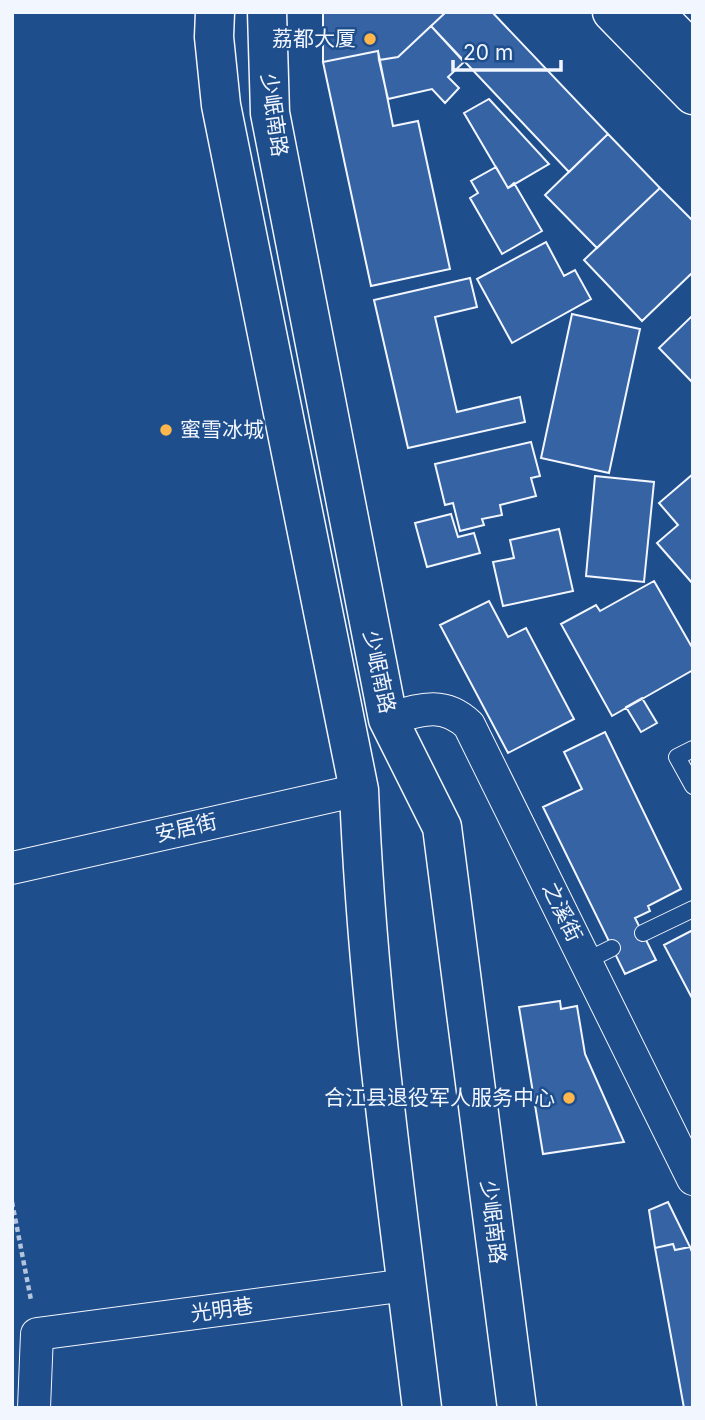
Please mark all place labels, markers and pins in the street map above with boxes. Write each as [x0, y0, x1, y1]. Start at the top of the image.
place label: 荔都大厦 [272, 26, 356, 51]
marker: 荔都大厦 [362, 31, 378, 47]
place label: 蜜雪冰城 [180, 417, 264, 442]
marker: 蜜雪冰城 [158, 422, 174, 438]
place label: 合江县退役军人服务中心 [324, 1085, 555, 1110]
marker: 合江县退役军人服务中心 [561, 1090, 577, 1106]

